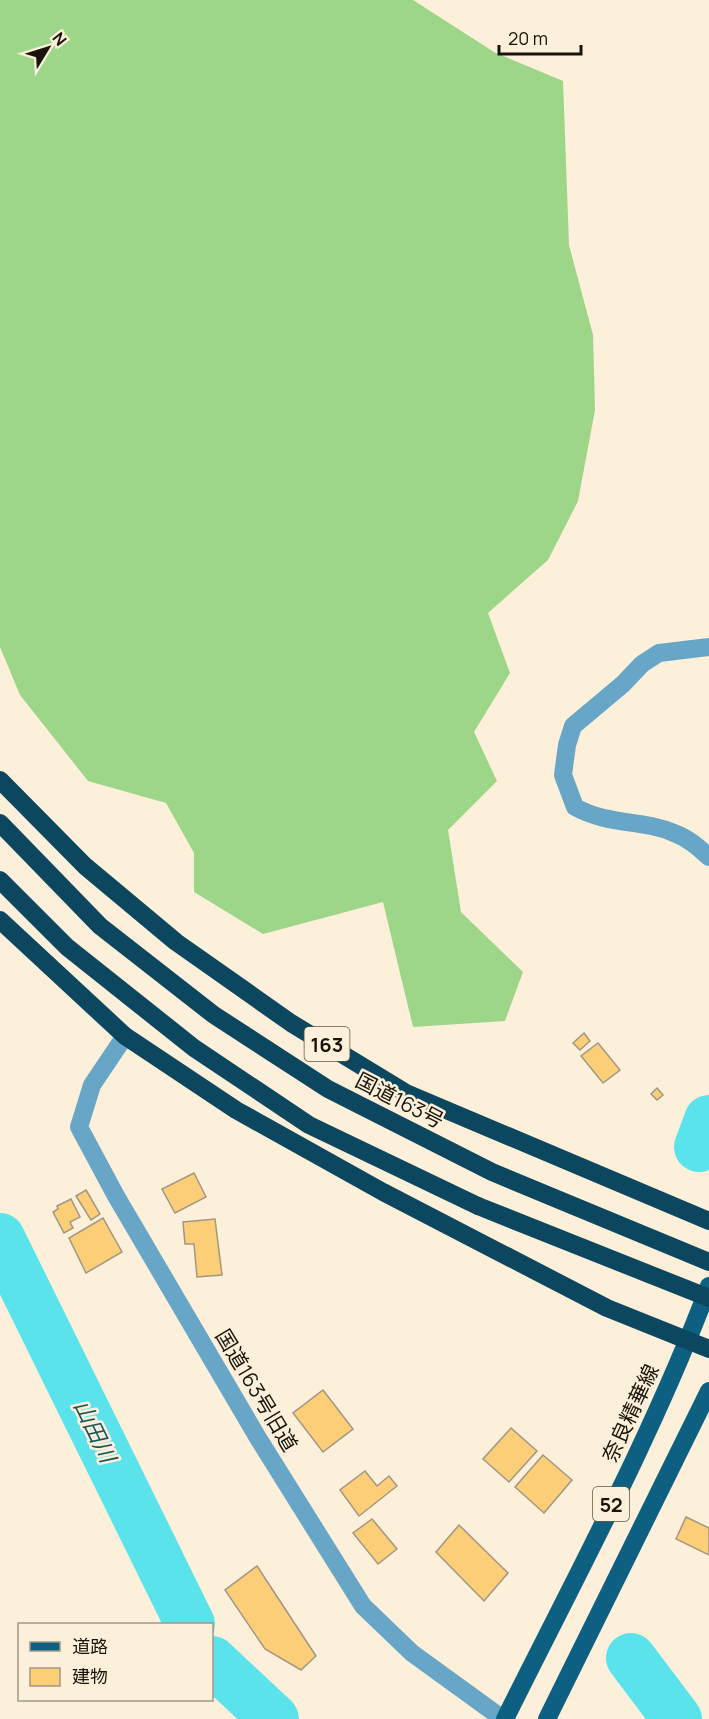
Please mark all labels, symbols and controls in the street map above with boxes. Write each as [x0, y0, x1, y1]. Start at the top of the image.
north arrow [18, 18, 78, 78]
scale bar [499, 18, 582, 56]
text: 20 m [508, 26, 548, 50]
text: N [48, 27, 72, 50]
road number: 163 [304, 1027, 350, 1061]
street label: 国道163号 [351, 1066, 449, 1134]
street label: 国道163号旧道 [210, 1324, 304, 1456]
street label: 奈良精華線 [595, 1360, 665, 1466]
water label: 山田川 [67, 1395, 124, 1469]
road number: 52 [593, 1487, 629, 1521]
legend [18, 1623, 213, 1701]
text: 道路 [72, 1634, 108, 1658]
text: 建物 [72, 1664, 108, 1688]

